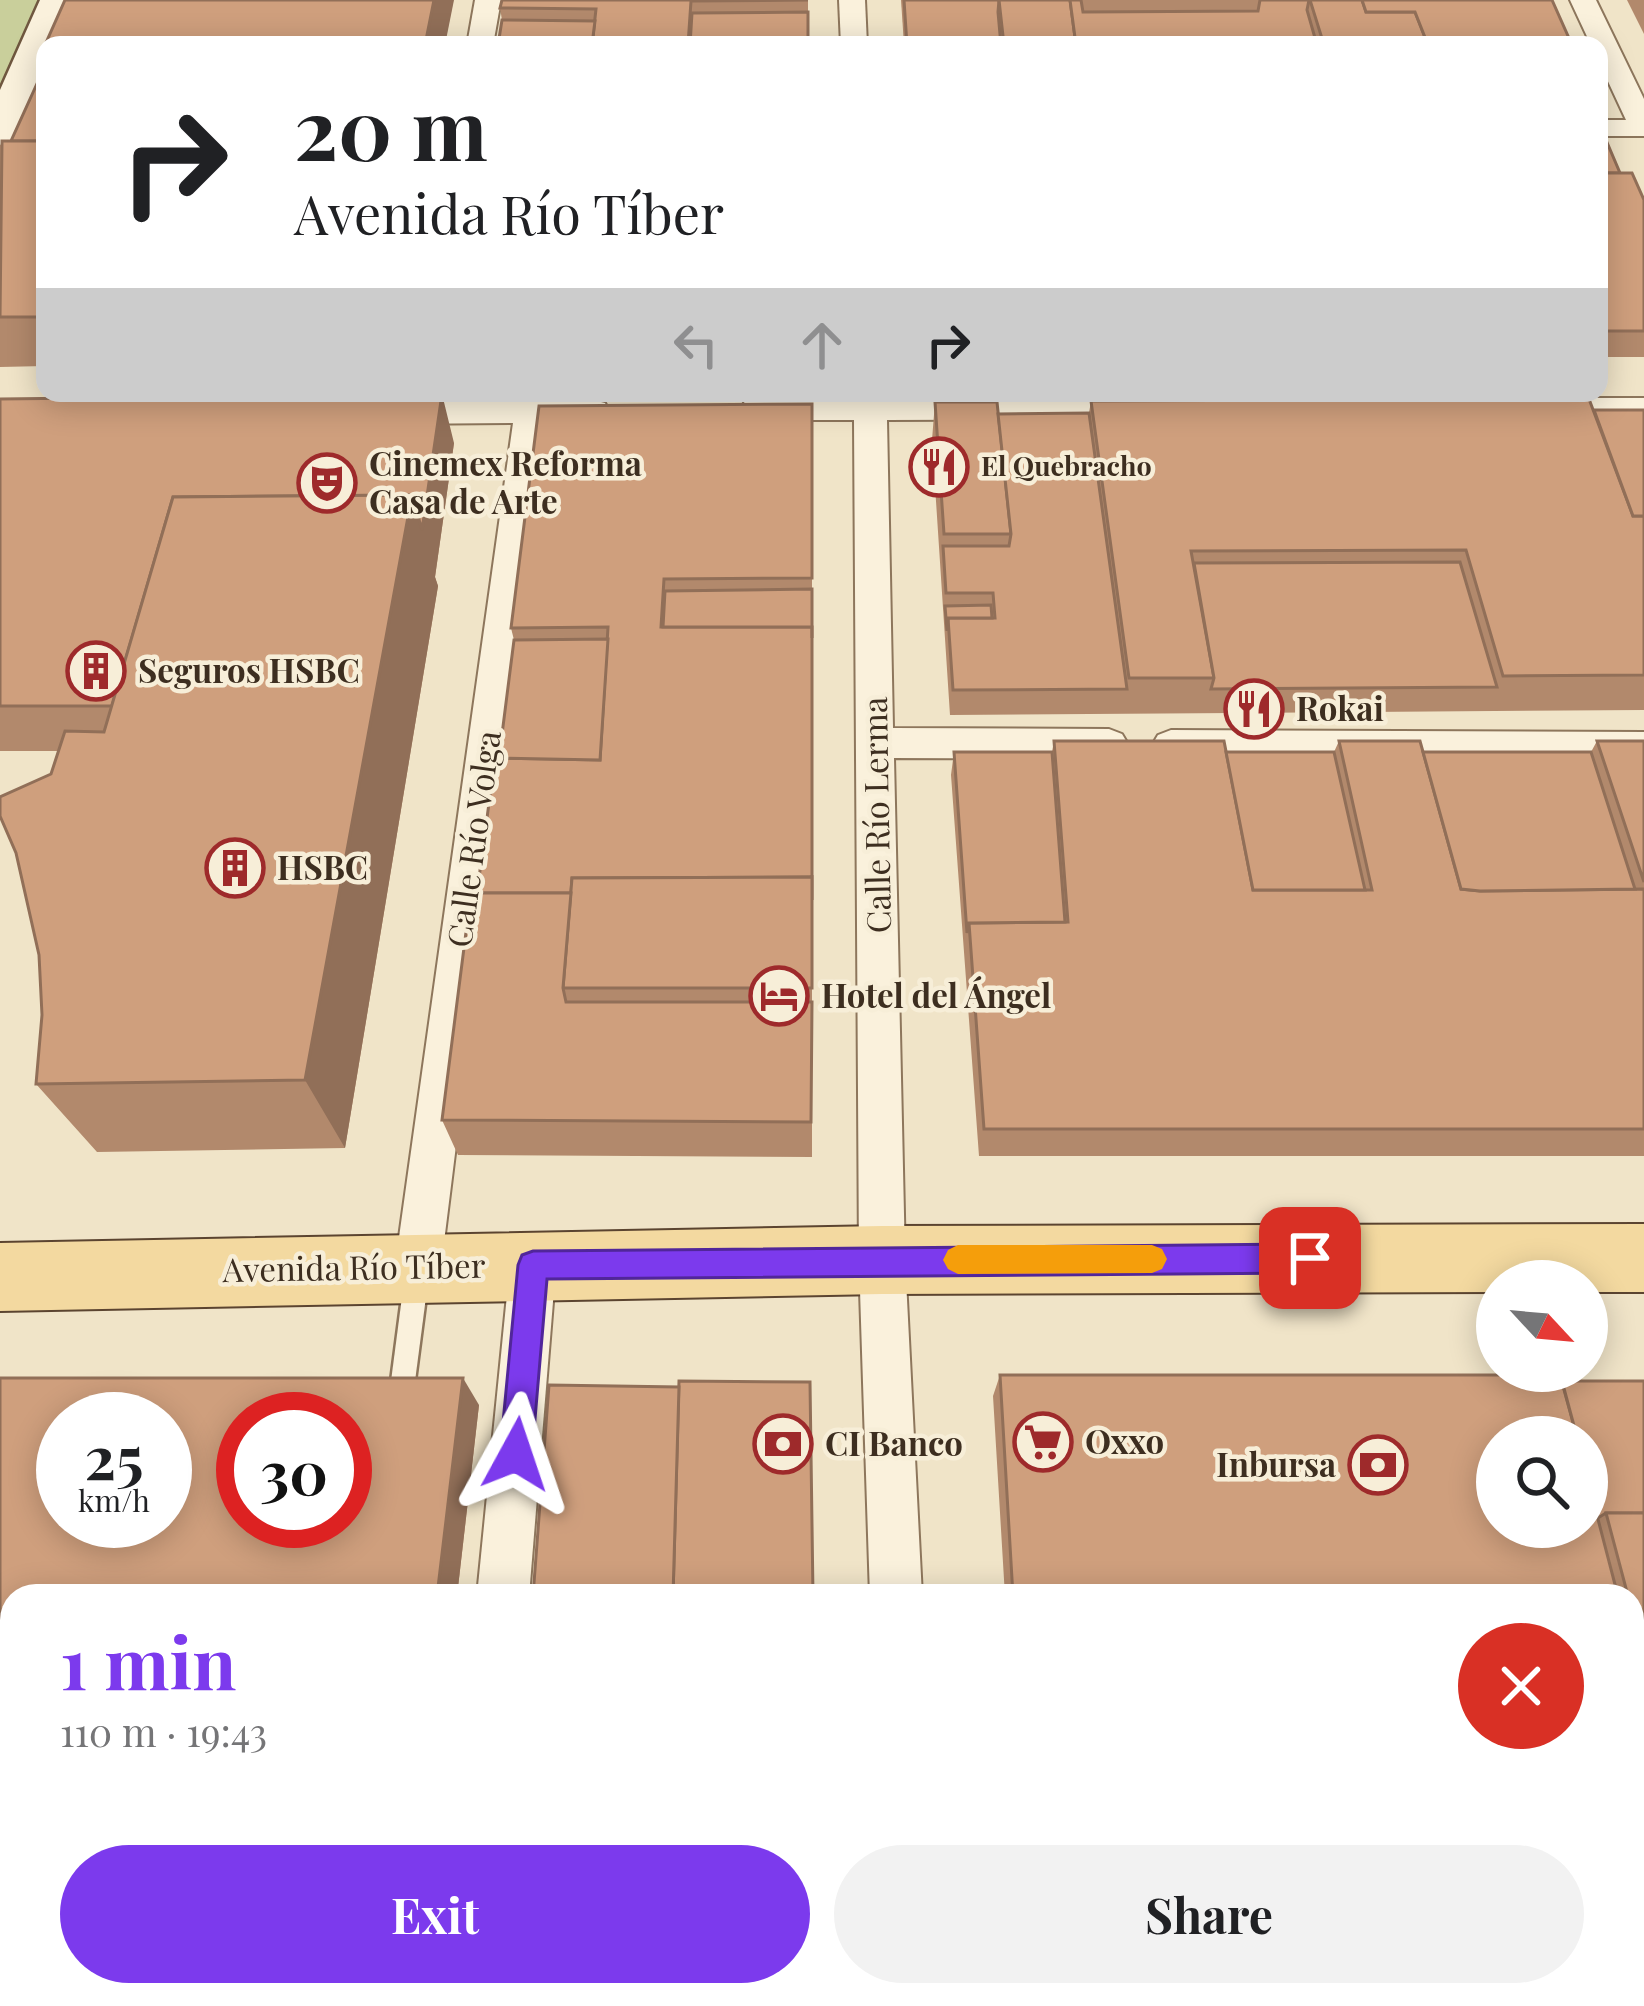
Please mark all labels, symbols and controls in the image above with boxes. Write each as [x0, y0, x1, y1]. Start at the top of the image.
text: 20 m [294, 70, 488, 182]
icon: right [96, 84, 252, 240]
text: Avenida Río Tíber [294, 177, 724, 249]
icon: left [663, 312, 729, 378]
icon: ahead [789, 312, 855, 378]
icon: right [915, 312, 981, 378]
restaurant icon: El Quebracho [908, 436, 970, 498]
place label: Cinemex Reforma Casa de Arte [369, 440, 642, 522]
place label: El Quebracho [981, 447, 1152, 483]
theatre icon: Cinemex Reforma Casa de Arte [296, 452, 358, 514]
building icon: Seguros HSBC [65, 640, 127, 702]
place label: Seguros HSBC [138, 647, 360, 691]
restaurant icon: Rokai [1223, 678, 1285, 740]
place label: Rokai [1296, 685, 1384, 729]
street label: Calle Río Lerma [851, 696, 899, 934]
street label: Calle Río Volga [435, 727, 509, 950]
building icon: HSBC [204, 837, 266, 899]
place label: HSBC [277, 844, 368, 888]
hotel icon: Hotel del Ángel [748, 965, 810, 1027]
place label: Hotel del Ángel [821, 972, 1051, 1016]
pin [1259, 1207, 1361, 1309]
icon: arrive [1277, 1225, 1343, 1291]
street label: Avenida Río Tíber [221, 1242, 486, 1290]
north arrow [1476, 1260, 1608, 1392]
map controls [1476, 1260, 1608, 1548]
position arrow [453, 1391, 579, 1517]
speed limit sign: 30 [216, 1392, 372, 1548]
supermarket icon: Oxxo [1012, 1411, 1074, 1473]
bank icon: CI Banco [752, 1413, 814, 1475]
text: 25 [85, 1415, 143, 1495]
button: search [1476, 1416, 1608, 1548]
place label: Oxxo [1085, 1418, 1164, 1462]
place label: CI Banco [825, 1420, 963, 1464]
bank icon: Inbursa [1347, 1434, 1409, 1496]
place label: Inbursa [1216, 1441, 1336, 1485]
text: km/h [78, 1480, 150, 1520]
text: 1 min [60, 1612, 236, 1708]
button: close [1458, 1623, 1584, 1749]
text: 110 m · 19:43 [60, 1705, 267, 1757]
button: Exit [60, 1845, 810, 1983]
button: Share [834, 1845, 1584, 1983]

